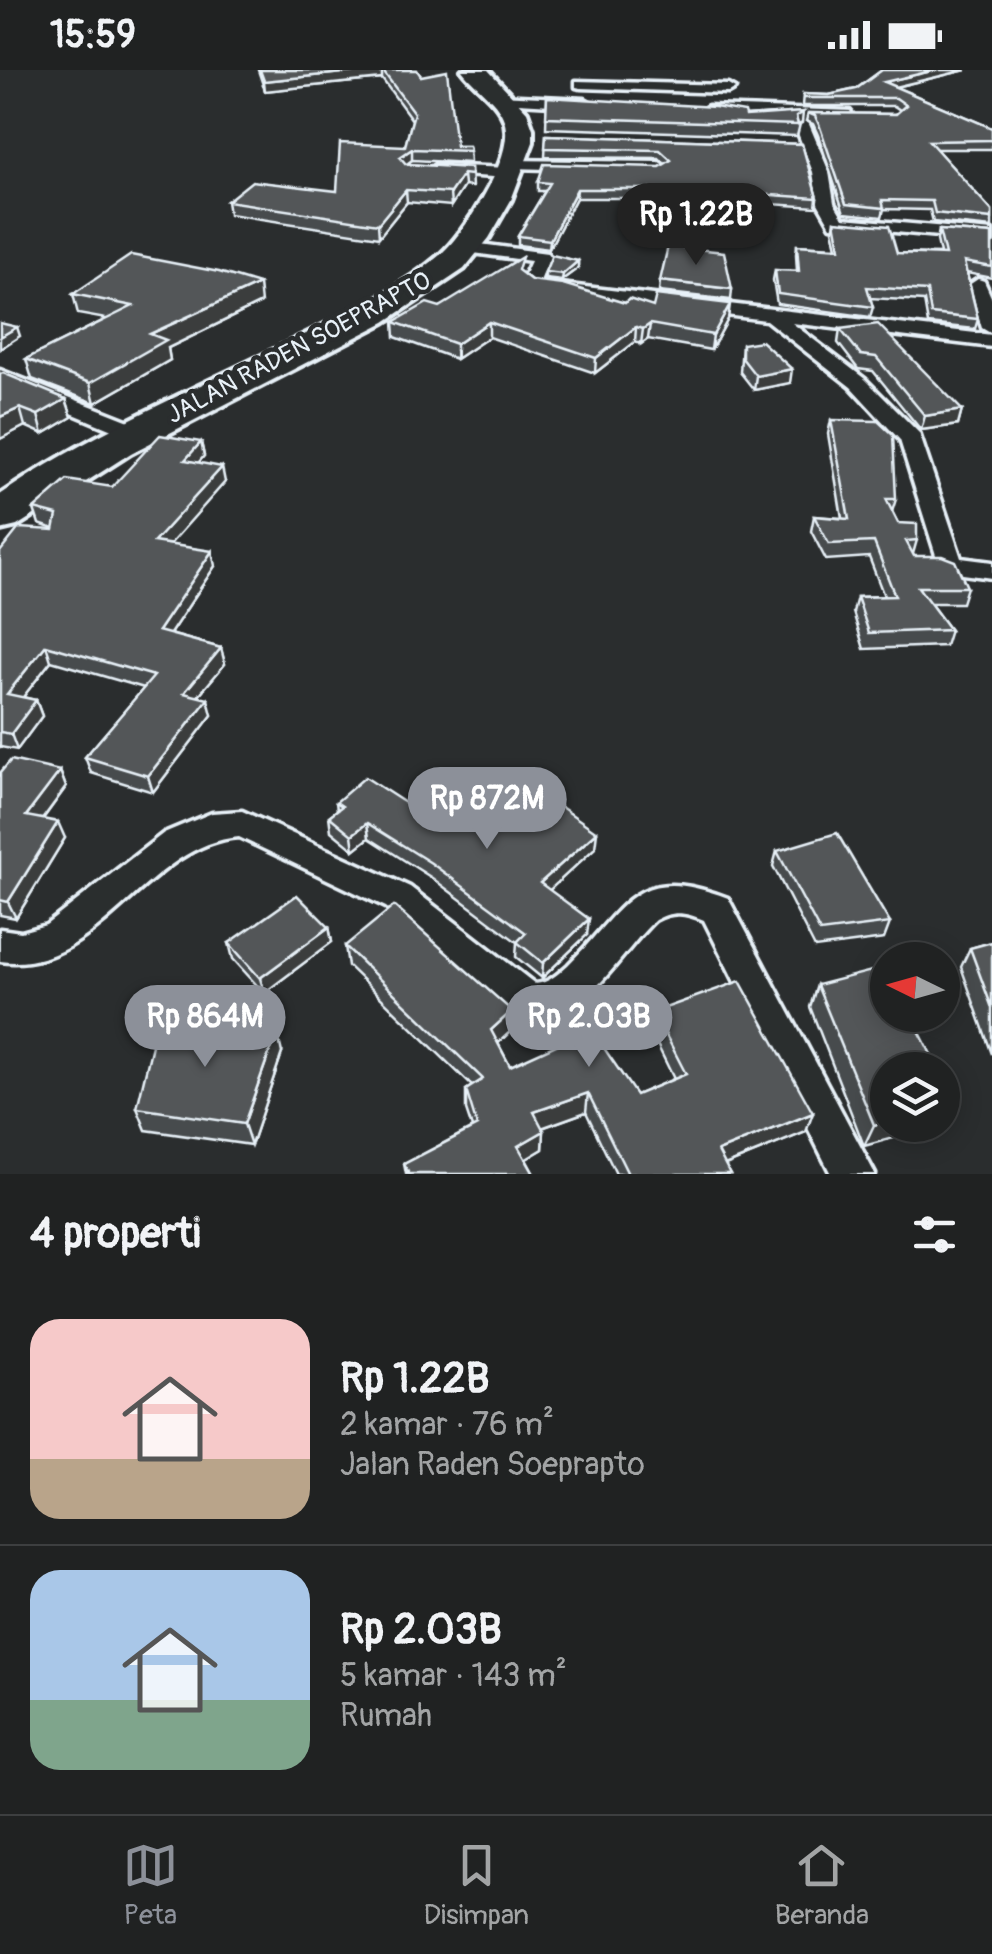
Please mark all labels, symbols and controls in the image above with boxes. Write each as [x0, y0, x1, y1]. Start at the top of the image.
text: 15:59 [50, 11, 136, 59]
pin: Rp 1.22B [593, 183, 799, 268]
text: Rp 1.22B [639, 195, 753, 235]
street label: JALAN RADEN SOEPRAPTO [162, 265, 436, 431]
pin: Rp 872M [395, 767, 579, 852]
text: Rp 872M [430, 779, 544, 819]
north arrow [870, 942, 960, 1032]
map controls [870, 942, 960, 1142]
pin: Rp 864M [113, 985, 297, 1070]
pin: Rp 2.03B [486, 985, 692, 1070]
text: Rp 864M [147, 997, 263, 1037]
text: Rp 2.03B [527, 997, 651, 1037]
button: layers [870, 1052, 960, 1142]
icon: filters [907, 1207, 962, 1262]
text: 4 properti [30, 1208, 200, 1260]
text: Rp 1.22B [340, 1353, 490, 1405]
icon: home [110, 1359, 230, 1479]
text: 2 kamar · 76 m² [340, 1405, 554, 1445]
text: Jalan Raden Soeprapto [340, 1445, 645, 1485]
text: Rp 2.03B [340, 1604, 502, 1656]
icon: home [110, 1610, 230, 1730]
text: 5 kamar · 143 m² [340, 1656, 567, 1696]
text: Rumah [340, 1696, 432, 1736]
tab: Peta [123, 1838, 178, 1933]
tab: Disimpan [424, 1838, 529, 1933]
tab: Beranda [775, 1838, 869, 1933]

